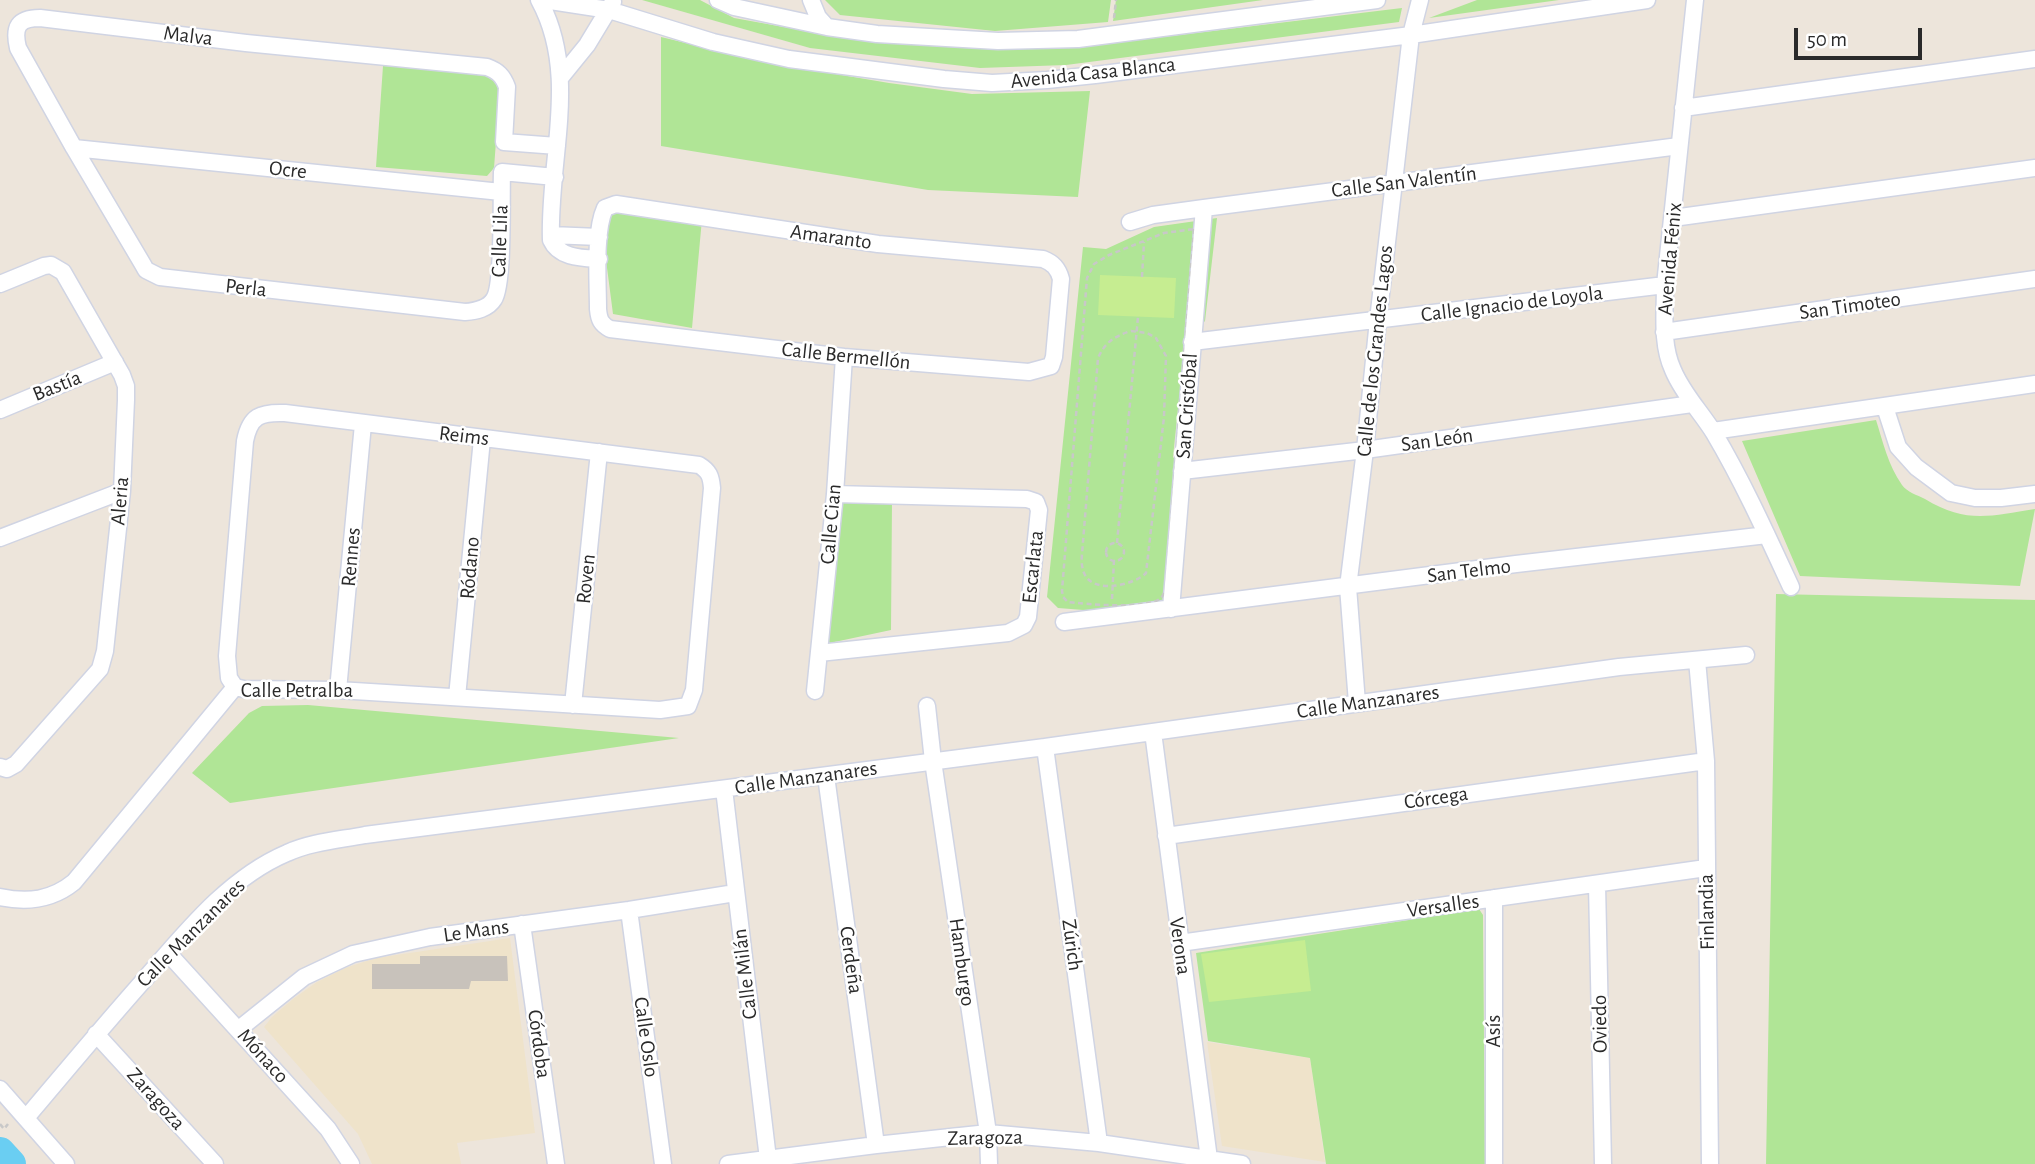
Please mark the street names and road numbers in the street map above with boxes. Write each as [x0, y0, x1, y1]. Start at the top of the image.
street label: Malva [162, 20, 214, 52]
street label: Avenida Casa Blanca [1009, 52, 1177, 94]
street label: Ocre [268, 156, 308, 184]
street label: Calle San Valentín [1330, 161, 1478, 203]
street label: Avenida Fénix [1653, 202, 1687, 316]
street label: Calle Lila [486, 204, 514, 278]
street label: Amaranto [789, 219, 873, 255]
street label: Calle de los Grandes Lagos [1351, 244, 1399, 458]
street label: Perla [224, 273, 268, 303]
street label: Calle Ignacio de Loyola [1420, 280, 1604, 328]
street label: San Timoteo [1798, 286, 1902, 326]
street label: Calle Bermellón [780, 337, 912, 375]
street label: San Cristóbal [1171, 352, 1203, 460]
street label: Bastía [29, 365, 85, 407]
street label: Reims [438, 420, 490, 452]
street label: San León [1399, 422, 1475, 458]
street label: Aleria [105, 476, 135, 526]
street label: Calle Cian [815, 483, 847, 565]
street label: Rennes [336, 526, 366, 588]
street label: Escarlata [1017, 529, 1049, 605]
street label: Ródano [455, 536, 485, 600]
street label: Roven [571, 553, 601, 605]
street label: San Telmo [1426, 553, 1512, 589]
street label: Calle Petralba [241, 678, 353, 704]
street label: Calle Manzanares [1295, 680, 1441, 724]
street label: Calle Manzanares [733, 756, 879, 800]
street label: Córcega [1402, 781, 1470, 815]
street label: Calle Manzanares [131, 873, 251, 993]
street label: Finlandia [1694, 874, 1720, 950]
street label: Versalles [1405, 888, 1481, 924]
street label: Le Mans [442, 914, 510, 948]
street label: Hamburgo [943, 916, 981, 1008]
street label: Verona [1163, 916, 1197, 976]
street label: Zúrich [1056, 917, 1088, 973]
street label: Cerdeña [834, 925, 868, 995]
street label: Calle Milán [727, 927, 763, 1021]
street label: Calle Oslo [628, 995, 664, 1079]
street label: Oviedo [1587, 995, 1613, 1053]
street label: Córdoba [522, 1008, 556, 1080]
street label: Asís [1481, 1015, 1507, 1047]
street label: Mónaco [232, 1023, 294, 1089]
street label: Zaragoza [121, 1063, 191, 1135]
street label: Zaragoza [947, 1125, 1023, 1151]

